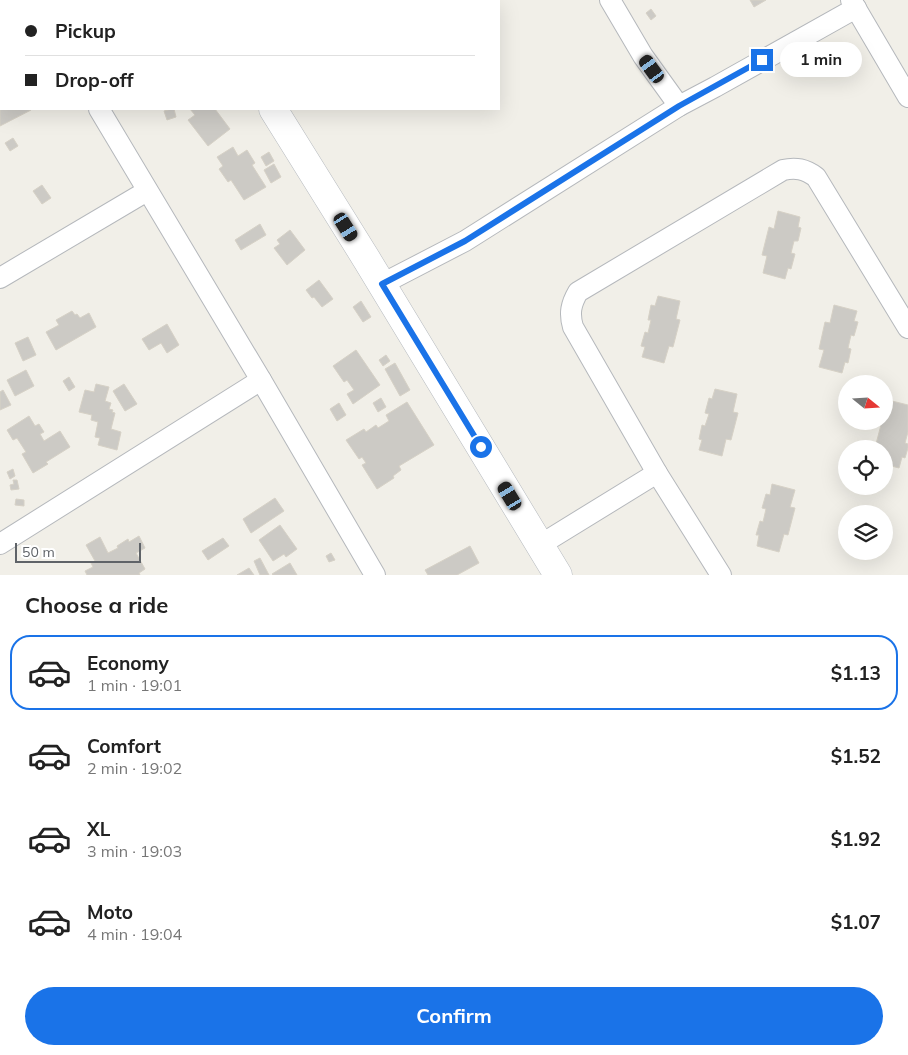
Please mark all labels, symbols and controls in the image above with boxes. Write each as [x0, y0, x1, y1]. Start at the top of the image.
text: Pickup [55, 19, 116, 43]
callout: 1 min [780, 42, 862, 78]
route end [751, 49, 773, 71]
text: 1 min [800, 49, 842, 69]
car [637, 52, 666, 86]
text: Drop-off [55, 68, 133, 92]
car [331, 210, 360, 244]
north arrow [838, 375, 892, 430]
map controls [838, 375, 893, 560]
route start [470, 436, 492, 458]
button: locate [838, 440, 893, 495]
car [495, 479, 524, 513]
button: layers [838, 505, 893, 560]
scale bar [15, 540, 141, 563]
text: 50 m [22, 543, 55, 561]
text: Choose a ride [25, 591, 168, 619]
icon: car [27, 650, 72, 695]
text: Economy [87, 651, 169, 675]
text: $1.13 [831, 661, 881, 685]
text: 1 min · 19:01 [87, 675, 182, 695]
icon: car [27, 733, 72, 778]
text: Comfort [87, 734, 161, 758]
text: $1.52 [831, 744, 881, 768]
text: 2 min · 19:02 [87, 758, 182, 778]
icon: car [27, 816, 72, 861]
text: XL [87, 817, 110, 841]
text: $1.92 [831, 827, 881, 851]
text: 3 min · 19:03 [87, 841, 182, 861]
icon: car [27, 899, 72, 944]
text: Moto [87, 900, 133, 924]
text: $1.07 [831, 910, 881, 934]
text: 4 min · 19:04 [87, 924, 182, 944]
button: Confirm [25, 987, 883, 1045]

